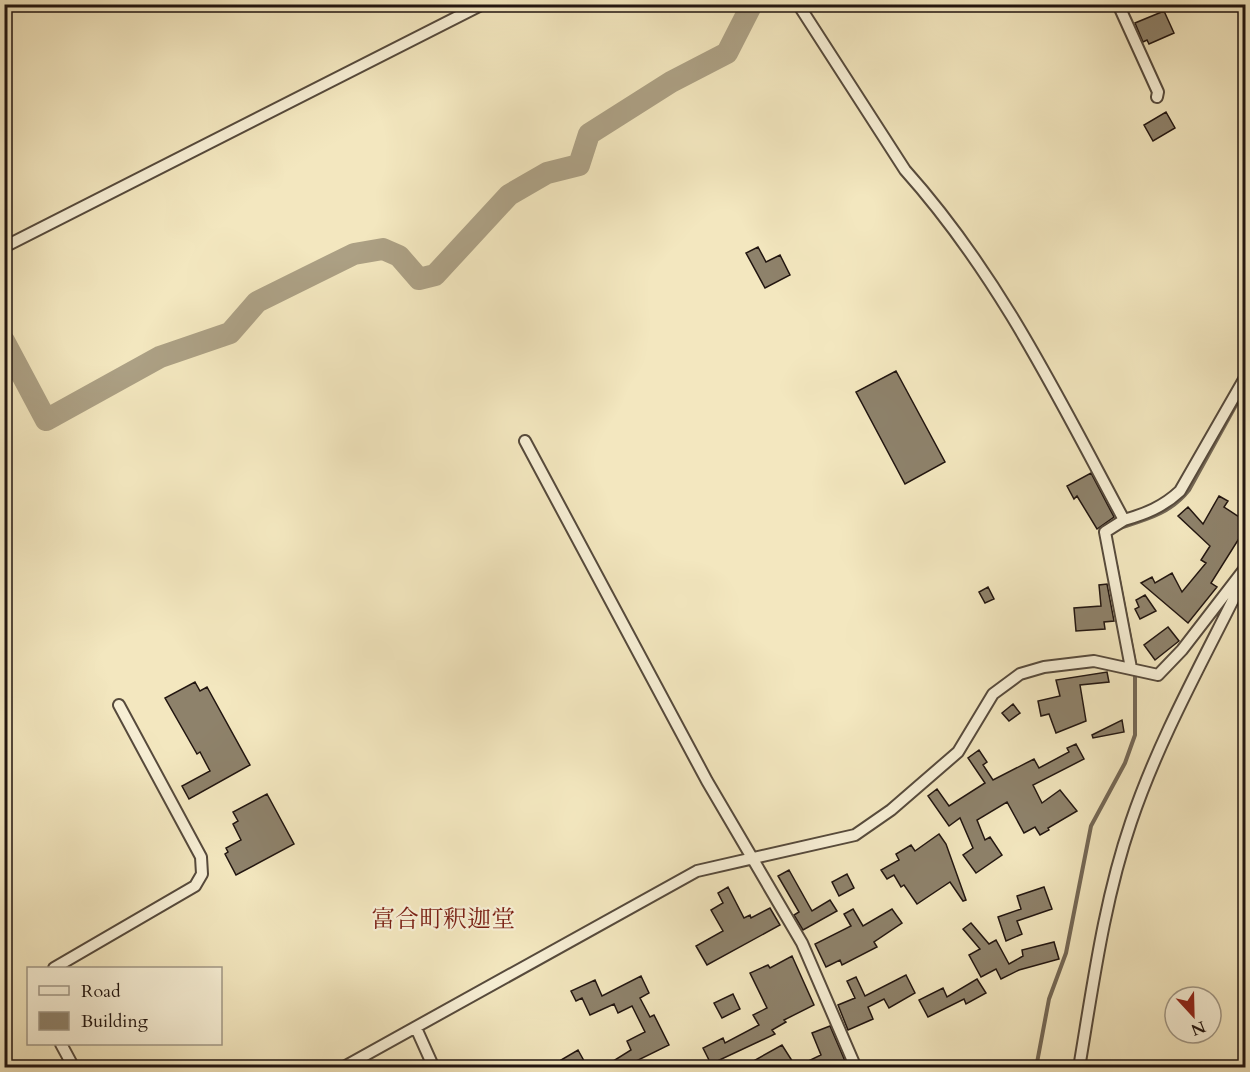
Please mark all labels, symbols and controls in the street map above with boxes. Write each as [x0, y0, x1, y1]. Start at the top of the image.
district label: 富合町釈迦堂 [371, 903, 515, 936]
legend [27, 967, 222, 1045]
text: Road [81, 979, 121, 1004]
north arrow [1163, 985, 1223, 1045]
text: Building [81, 1009, 149, 1034]
text: N [1188, 1015, 1209, 1041]

